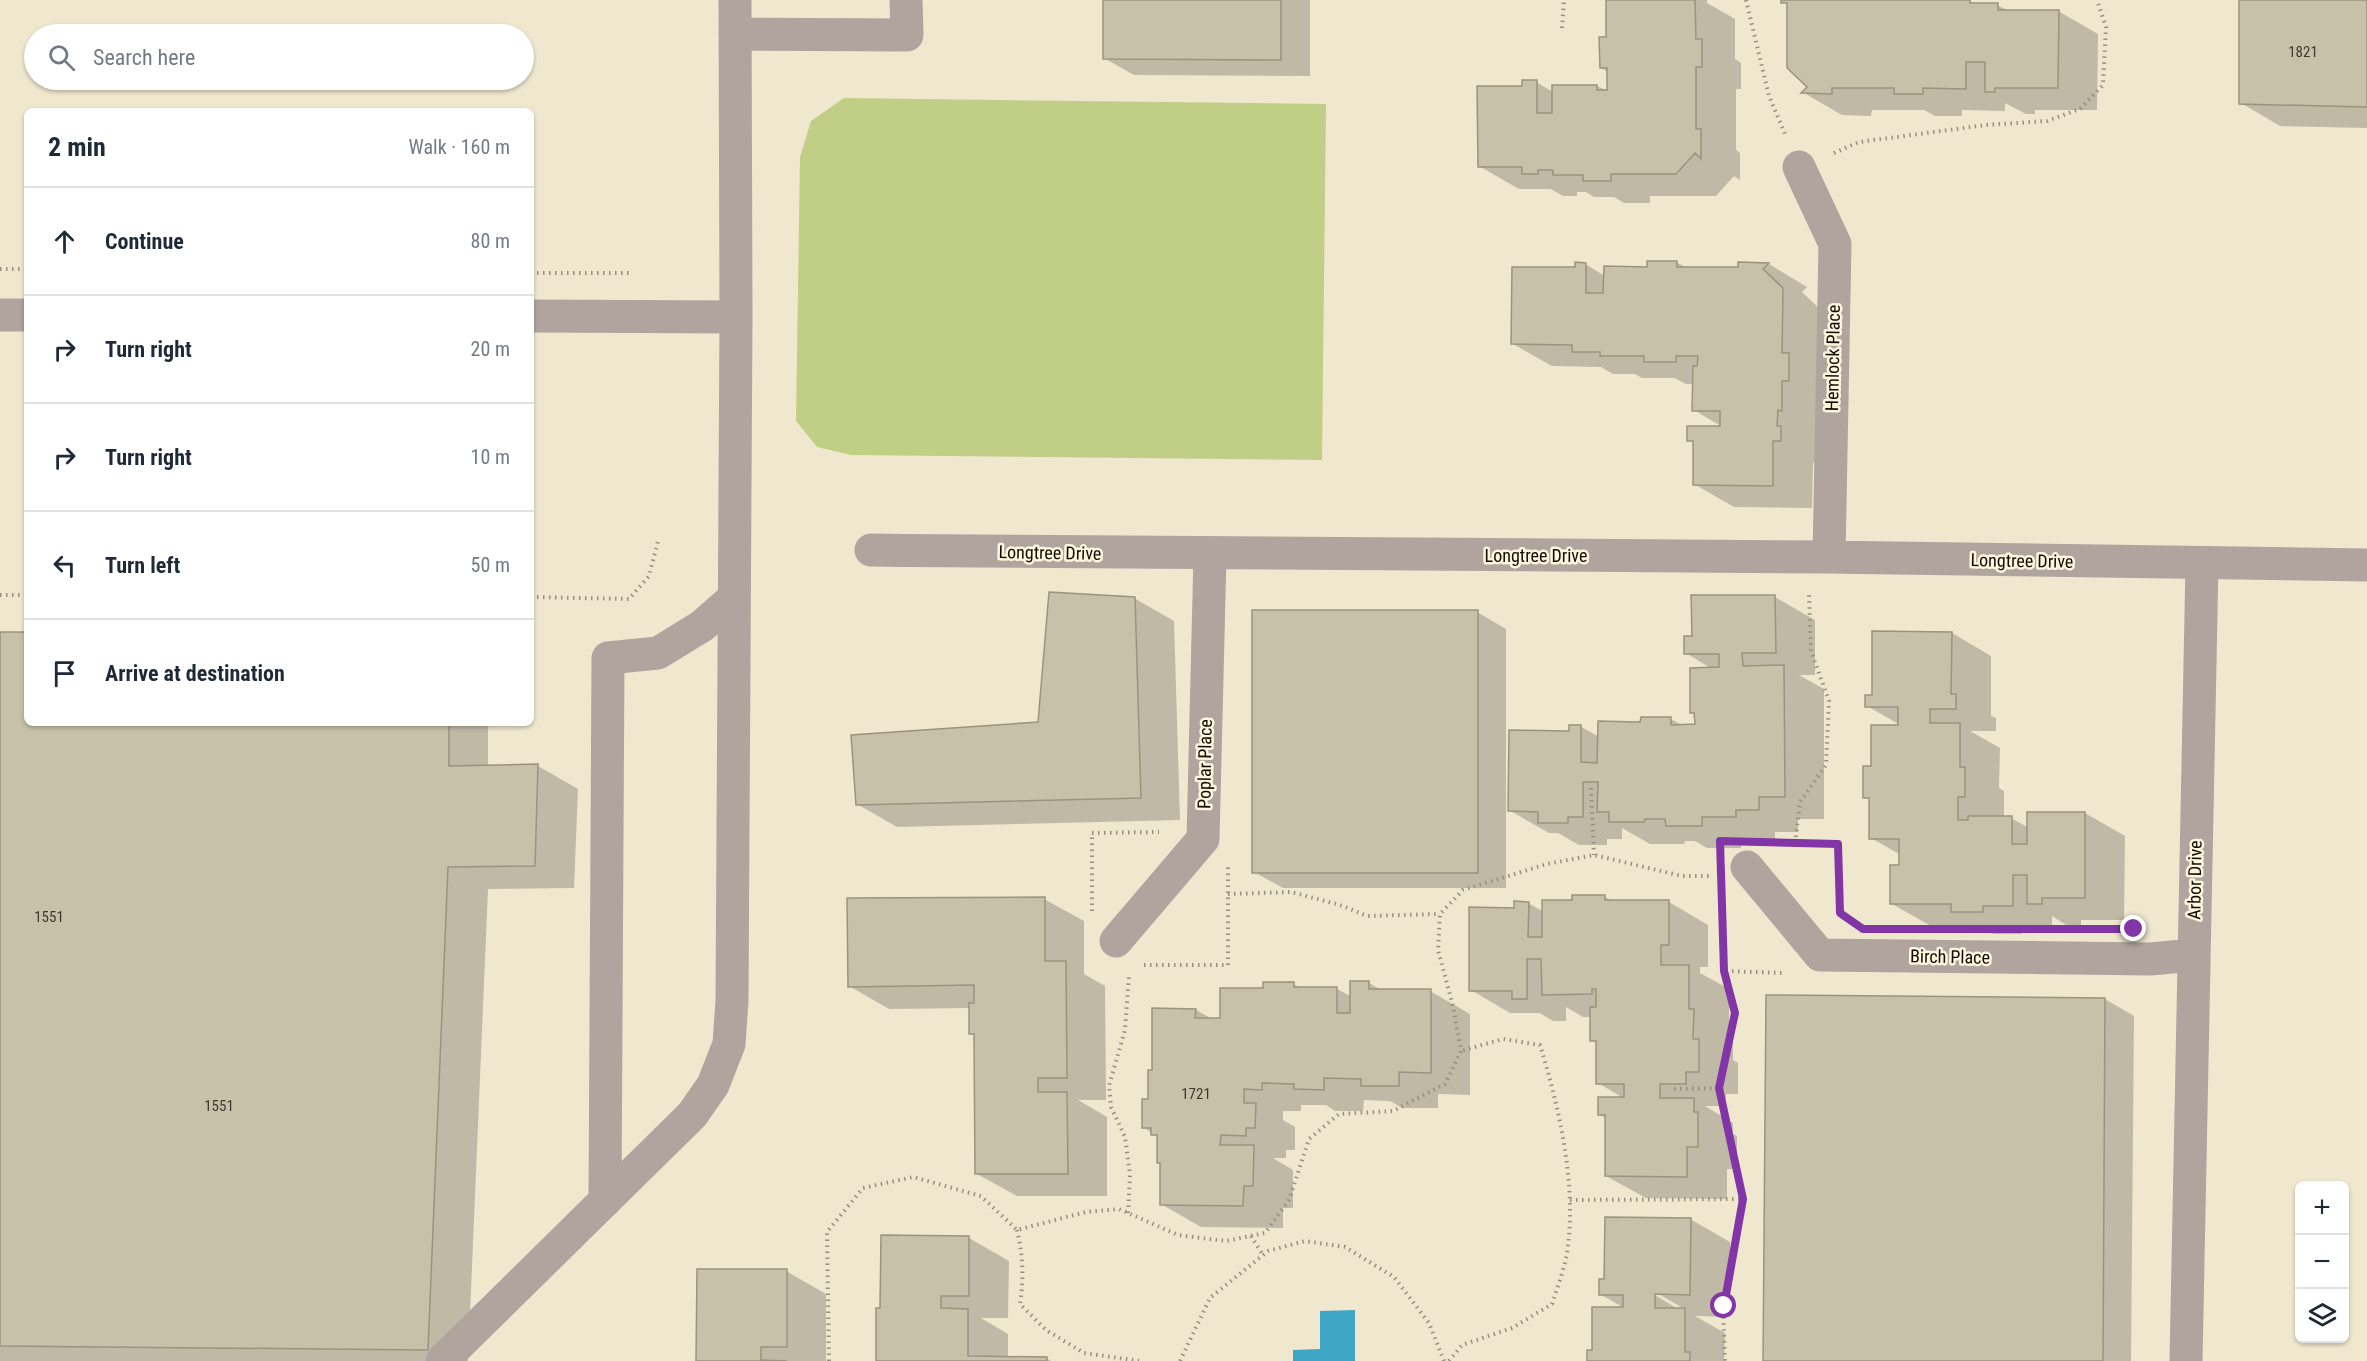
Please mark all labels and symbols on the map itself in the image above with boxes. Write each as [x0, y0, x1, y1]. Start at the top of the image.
house number: 1821 [2288, 43, 2318, 61]
street label: Hemlock Place [1821, 305, 1844, 411]
street label: Longtree Drive [998, 541, 1102, 564]
street label: Longtree Drive [1485, 545, 1587, 566]
street label: Longtree Drive [1970, 549, 2074, 572]
street label: Poplar Place [1193, 719, 1216, 809]
street label: Arbor Drive [2183, 840, 2206, 920]
house number: 1551 [34, 908, 64, 926]
route end [2120, 915, 2146, 941]
street label: Birch Place [1910, 945, 1990, 968]
house number: 1721 [1181, 1085, 1211, 1103]
house number: 1551 [204, 1097, 234, 1115]
route start [1710, 1292, 1736, 1318]

